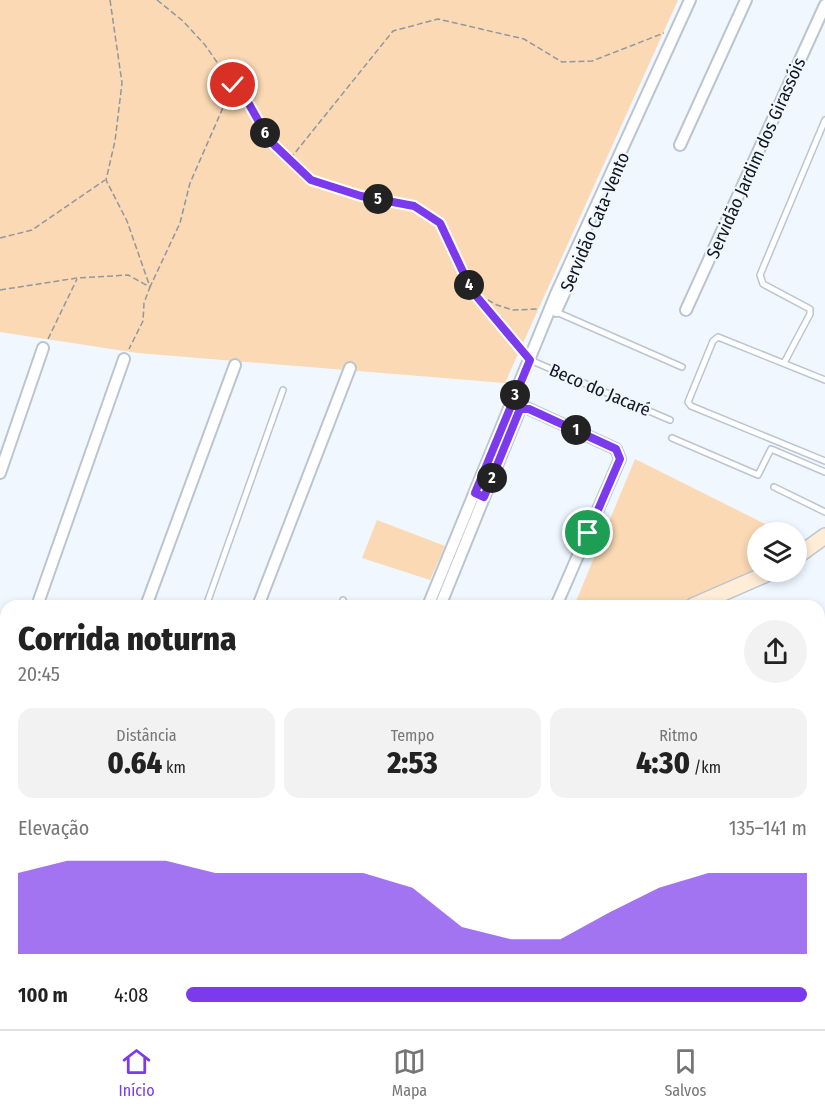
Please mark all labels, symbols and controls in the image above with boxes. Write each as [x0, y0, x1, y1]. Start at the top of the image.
street label: Servidão Jardim dos Girassóis [702, 54, 810, 262]
pin [207, 59, 258, 110]
icon: check [216, 68, 249, 101]
pin: 6 [250, 118, 280, 148]
text: 6 [261, 123, 269, 142]
street label: Servidão Cata-Vento [556, 149, 634, 295]
pin: 5 [363, 184, 393, 214]
text: 5 [374, 189, 382, 208]
pin: 4 [454, 270, 484, 300]
text: 4 [465, 275, 473, 294]
street label: Beco do Jacaré [546, 359, 654, 421]
pin: 3 [500, 380, 530, 410]
text: 3 [511, 385, 519, 404]
pin: 1 [561, 415, 591, 445]
text: 1 [573, 420, 579, 439]
pin: 2 [477, 463, 507, 493]
text: 2 [488, 468, 496, 487]
pin [562, 507, 613, 558]
icon: arrive [571, 516, 604, 549]
map controls [747, 522, 807, 582]
button: layers [747, 522, 807, 582]
text: Corrida noturna [18, 619, 236, 659]
button: share [744, 620, 807, 683]
text: 20:45 [18, 662, 60, 686]
text: Distância [116, 726, 177, 745]
text: Tempo [391, 726, 434, 745]
text: Ritmo [659, 726, 698, 745]
text: 0.64 [107, 745, 162, 781]
text: 2:53 [387, 745, 438, 781]
text: 4:30 [636, 745, 690, 781]
text: km [162, 758, 186, 777]
text: /km [690, 758, 721, 777]
text: Elevação [18, 816, 89, 840]
text: 135–141 m [729, 816, 807, 840]
text: 100 m [18, 983, 68, 1007]
text: 4:08 [114, 983, 148, 1007]
tab: Início [119, 1045, 155, 1100]
tab: Mapa [392, 1045, 427, 1100]
tab: Salvos [664, 1045, 706, 1100]

